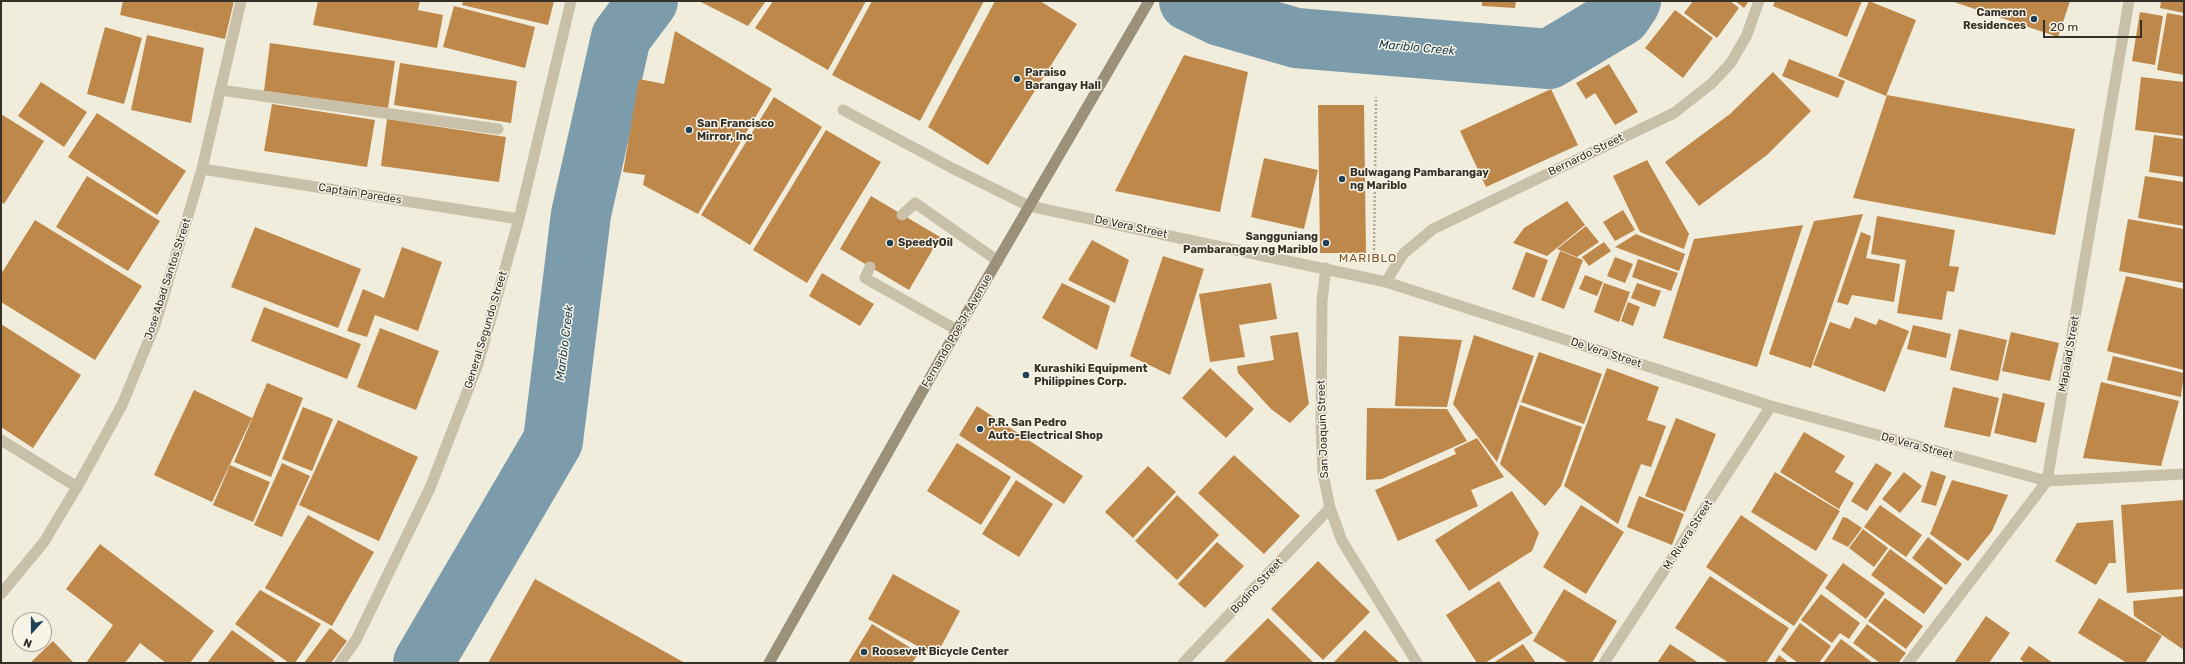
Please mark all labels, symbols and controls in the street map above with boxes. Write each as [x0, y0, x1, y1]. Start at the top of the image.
place label: Cameron Residences [1963, 6, 2026, 32]
scale bar [2045, 12, 2144, 38]
marker: Cameron Residences [2029, 14, 2039, 24]
text: 20 m [2050, 20, 2078, 34]
water label: Mariblo Creek [1378, 38, 1456, 58]
place label: Paraiso Barangay Hall [1025, 66, 1101, 92]
marker: Paraiso Barangay Hall [1012, 74, 1022, 84]
place label: San Francisco Mirror, Inc [697, 117, 774, 143]
marker: San Francisco Mirror, Inc [684, 125, 694, 135]
street label: Bernardo Street [1546, 131, 1626, 179]
place label: Bulwagang Pambarangay ng Mariblo [1350, 166, 1489, 192]
marker: Bulwagang Pambarangay ng Mariblo [1337, 174, 1347, 184]
street label: Captain Paredes [318, 181, 402, 207]
street label: De Vera Street [1093, 213, 1169, 241]
street label: Jose Abad Santos Street [142, 216, 194, 342]
place label: Sangguniang Pambarangay ng Mariblo [1183, 230, 1318, 256]
place label: SpeedyOil [898, 236, 953, 250]
marker: SpeedyOil [885, 238, 895, 248]
marker: Sangguniang Pambarangay ng Mariblo [1321, 238, 1331, 248]
district label: MARIBLO [1339, 252, 1397, 266]
street label: General Segundo Street [462, 270, 510, 390]
street label: Fernando Poe Jr. Avenue [919, 272, 995, 390]
water label: Mariblo Creek [553, 304, 577, 382]
street label: Mapalad Street [2056, 315, 2082, 393]
street label: De Vera Street [1569, 335, 1643, 371]
place label: Kurashiki Equipment Philippines Corp. [1034, 362, 1148, 388]
marker: Kurashiki Equipment Philippines Corp. [1021, 370, 1031, 380]
street label: San Joaquin Street [1315, 379, 1331, 479]
place label: P.R. San Pedro Auto-Electrical Shop [988, 416, 1103, 442]
marker: P.R. San Pedro Auto-Electrical Shop [975, 424, 985, 434]
street label: De Vera Street [1880, 430, 1954, 462]
street label: M. Rivera Street [1660, 498, 1716, 572]
street label: Bodino Street [1228, 556, 1286, 616]
north arrow [12, 612, 52, 652]
text: N [22, 635, 34, 650]
place label: Roosevelt Bicycle Center [872, 645, 1009, 659]
marker: Roosevelt Bicycle Center [859, 647, 869, 657]

